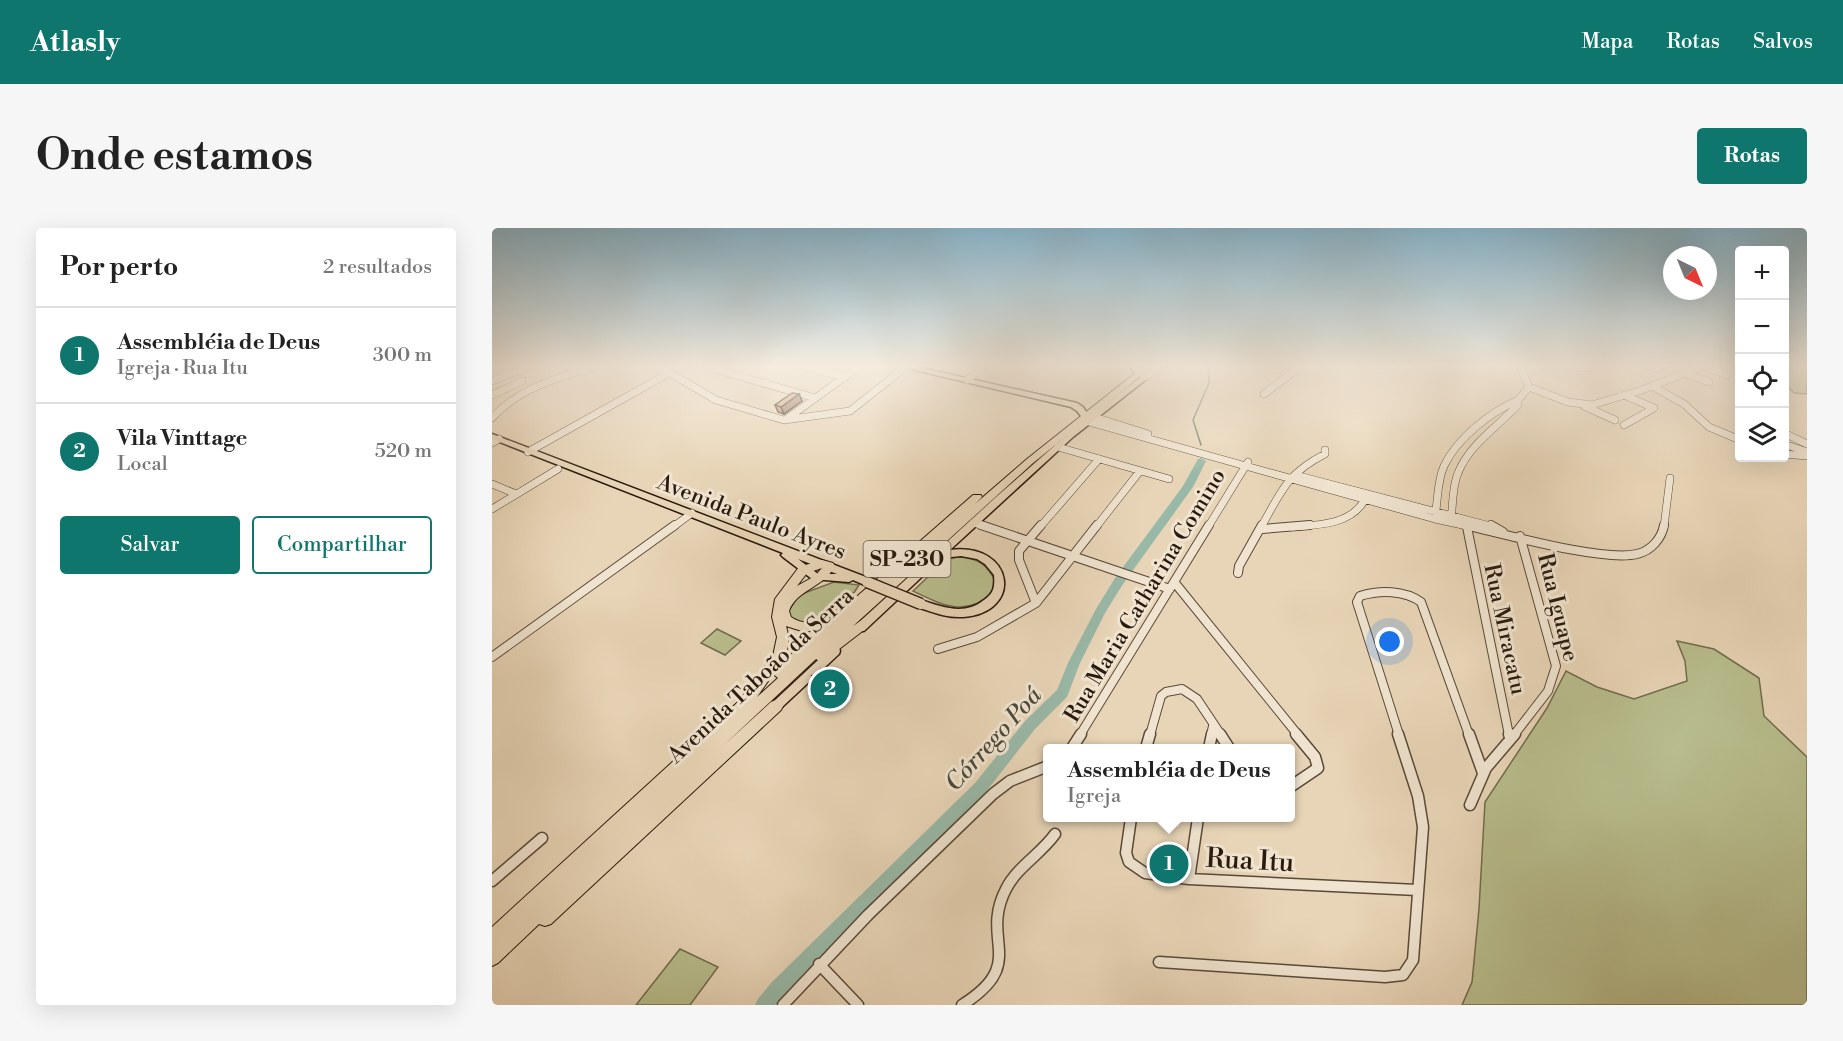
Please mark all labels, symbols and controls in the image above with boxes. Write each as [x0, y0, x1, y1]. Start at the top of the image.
text: Atlasly [30, 25, 120, 60]
text: Mapa [1581, 29, 1633, 55]
text: Rotas [1666, 29, 1720, 55]
text: Salvos [1753, 29, 1813, 55]
button: Rotas [1697, 128, 1807, 184]
text: Onde estamos [36, 130, 313, 183]
north arrow [1663, 246, 1717, 300]
map controls [1735, 246, 1789, 462]
button: + [1735, 246, 1789, 300]
text: Por perto [60, 251, 178, 283]
text: 2 resultados [323, 255, 432, 280]
button: − [1735, 300, 1789, 354]
text: Assembléia de Deus [117, 329, 320, 356]
text: 1 [75, 343, 84, 368]
text: 300 m [373, 343, 432, 368]
button: locate [1735, 354, 1789, 408]
text: Igreja · Rua Itu [117, 356, 248, 381]
button: layers [1735, 408, 1789, 462]
text: Vila Vinttage [117, 425, 247, 452]
text: 2 [73, 439, 86, 464]
text: 520 m [375, 439, 432, 464]
text: Local [117, 452, 168, 477]
street label: Rua Maria Catharina Comino [1059, 464, 1232, 727]
street label: Avenida Paulo Ayres [652, 469, 850, 566]
button: Salvar [60, 516, 240, 574]
button: Compartilhar [252, 516, 432, 574]
road number: SP-230 [864, 541, 950, 577]
street label: Rua Iguape [1531, 550, 1584, 664]
street label: Rua Miracatu [1477, 561, 1532, 698]
street label: Avenida Taboão da Serra [662, 582, 860, 770]
your location [1375, 627, 1404, 656]
pin: 2 [810, 666, 850, 712]
water label: Córrego Poá [939, 681, 1049, 798]
popup [1043, 744, 1295, 822]
text: Assembléia de Deus [1067, 757, 1271, 784]
text: Igreja [1067, 784, 1121, 809]
pin: 1 [1150, 842, 1188, 886]
street label: Rua Itu [1205, 842, 1296, 880]

